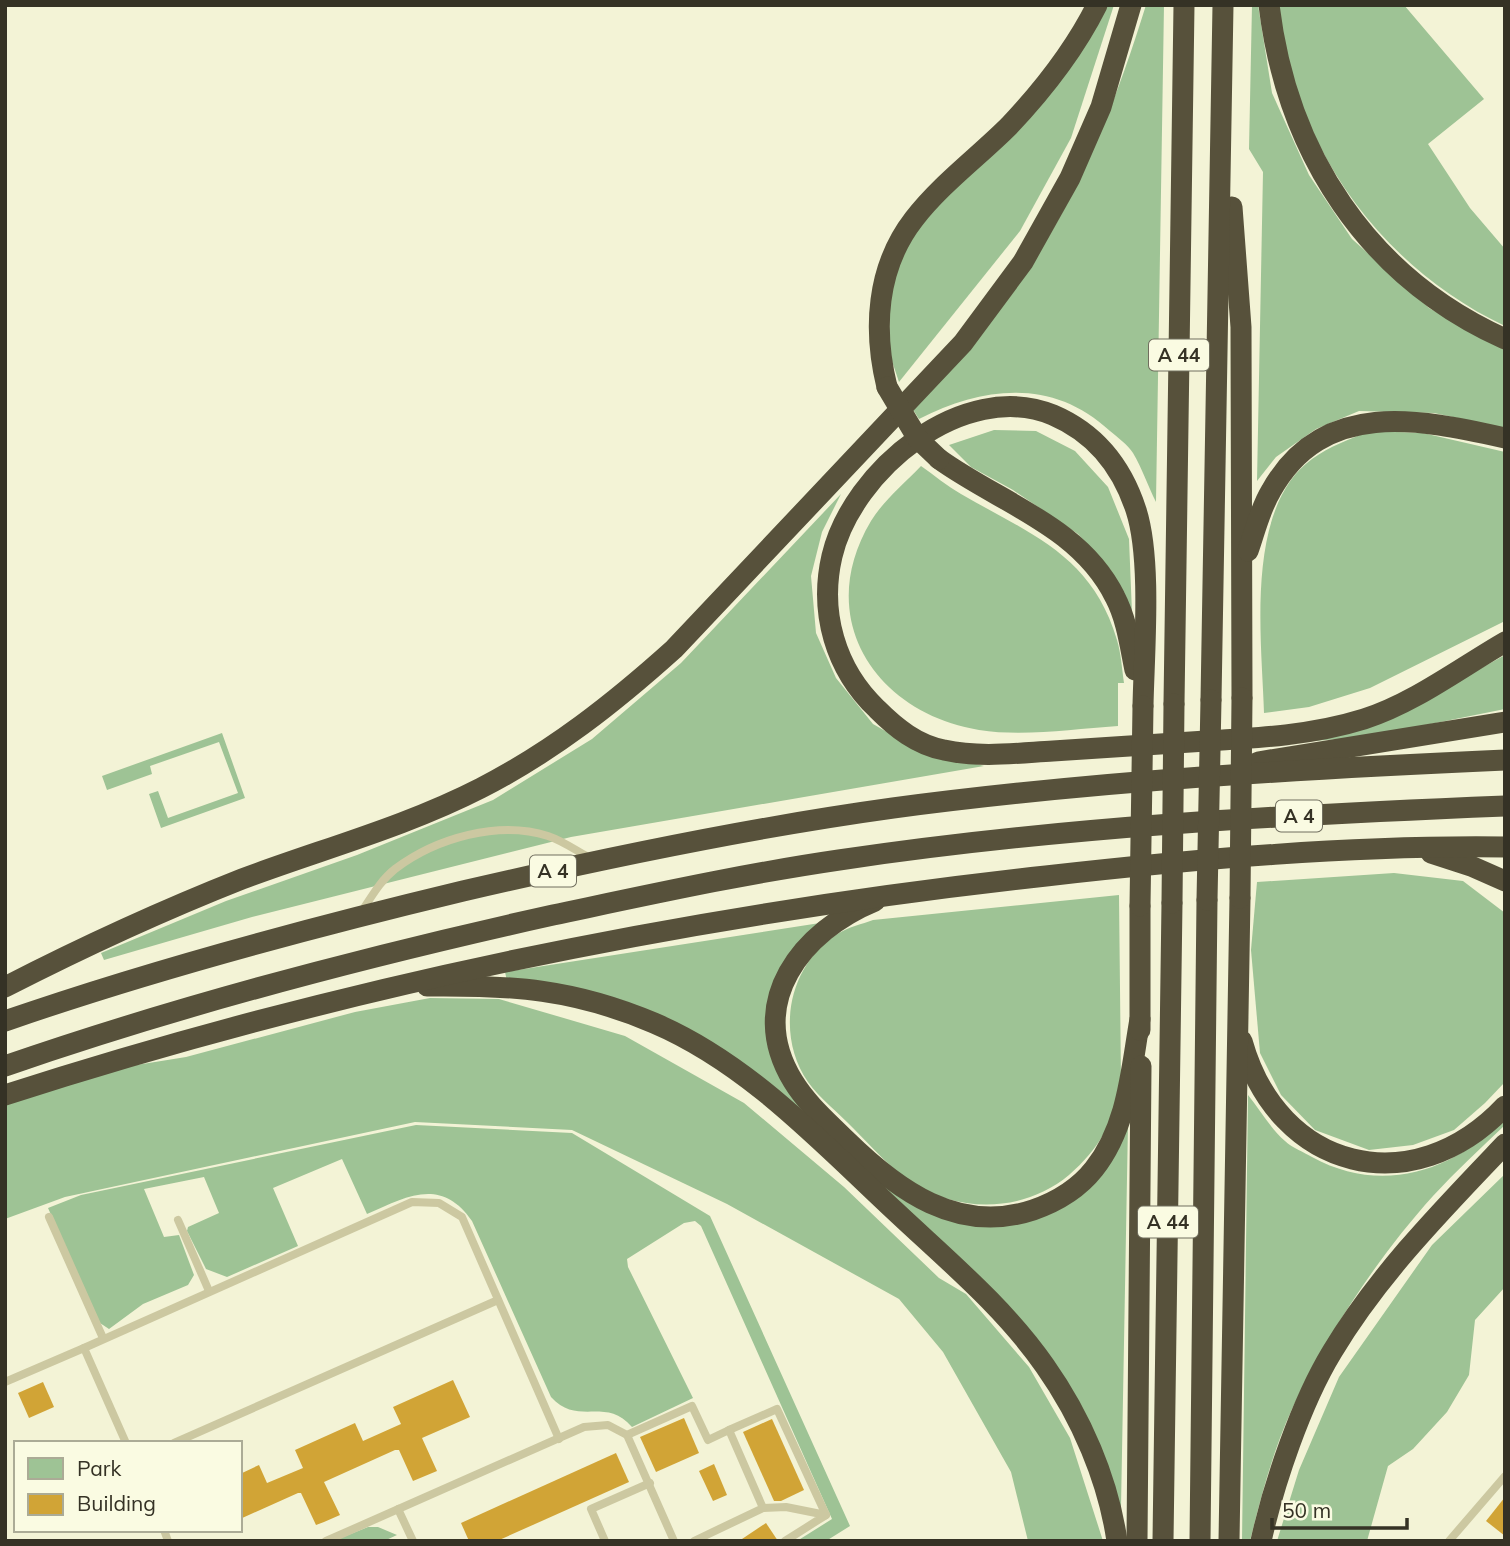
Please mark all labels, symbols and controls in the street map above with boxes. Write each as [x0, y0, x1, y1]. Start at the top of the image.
road number: A 44 [1149, 340, 1209, 370]
road number: A 4 [1276, 800, 1322, 832]
road number: A 4 [530, 856, 576, 886]
road number: A 44 [1138, 1206, 1198, 1238]
legend [14, 1441, 242, 1532]
text: Park [77, 1455, 121, 1481]
scale bar [1272, 1486, 1407, 1530]
text: Building [77, 1490, 156, 1516]
text: 50 m [1282, 1497, 1331, 1523]

